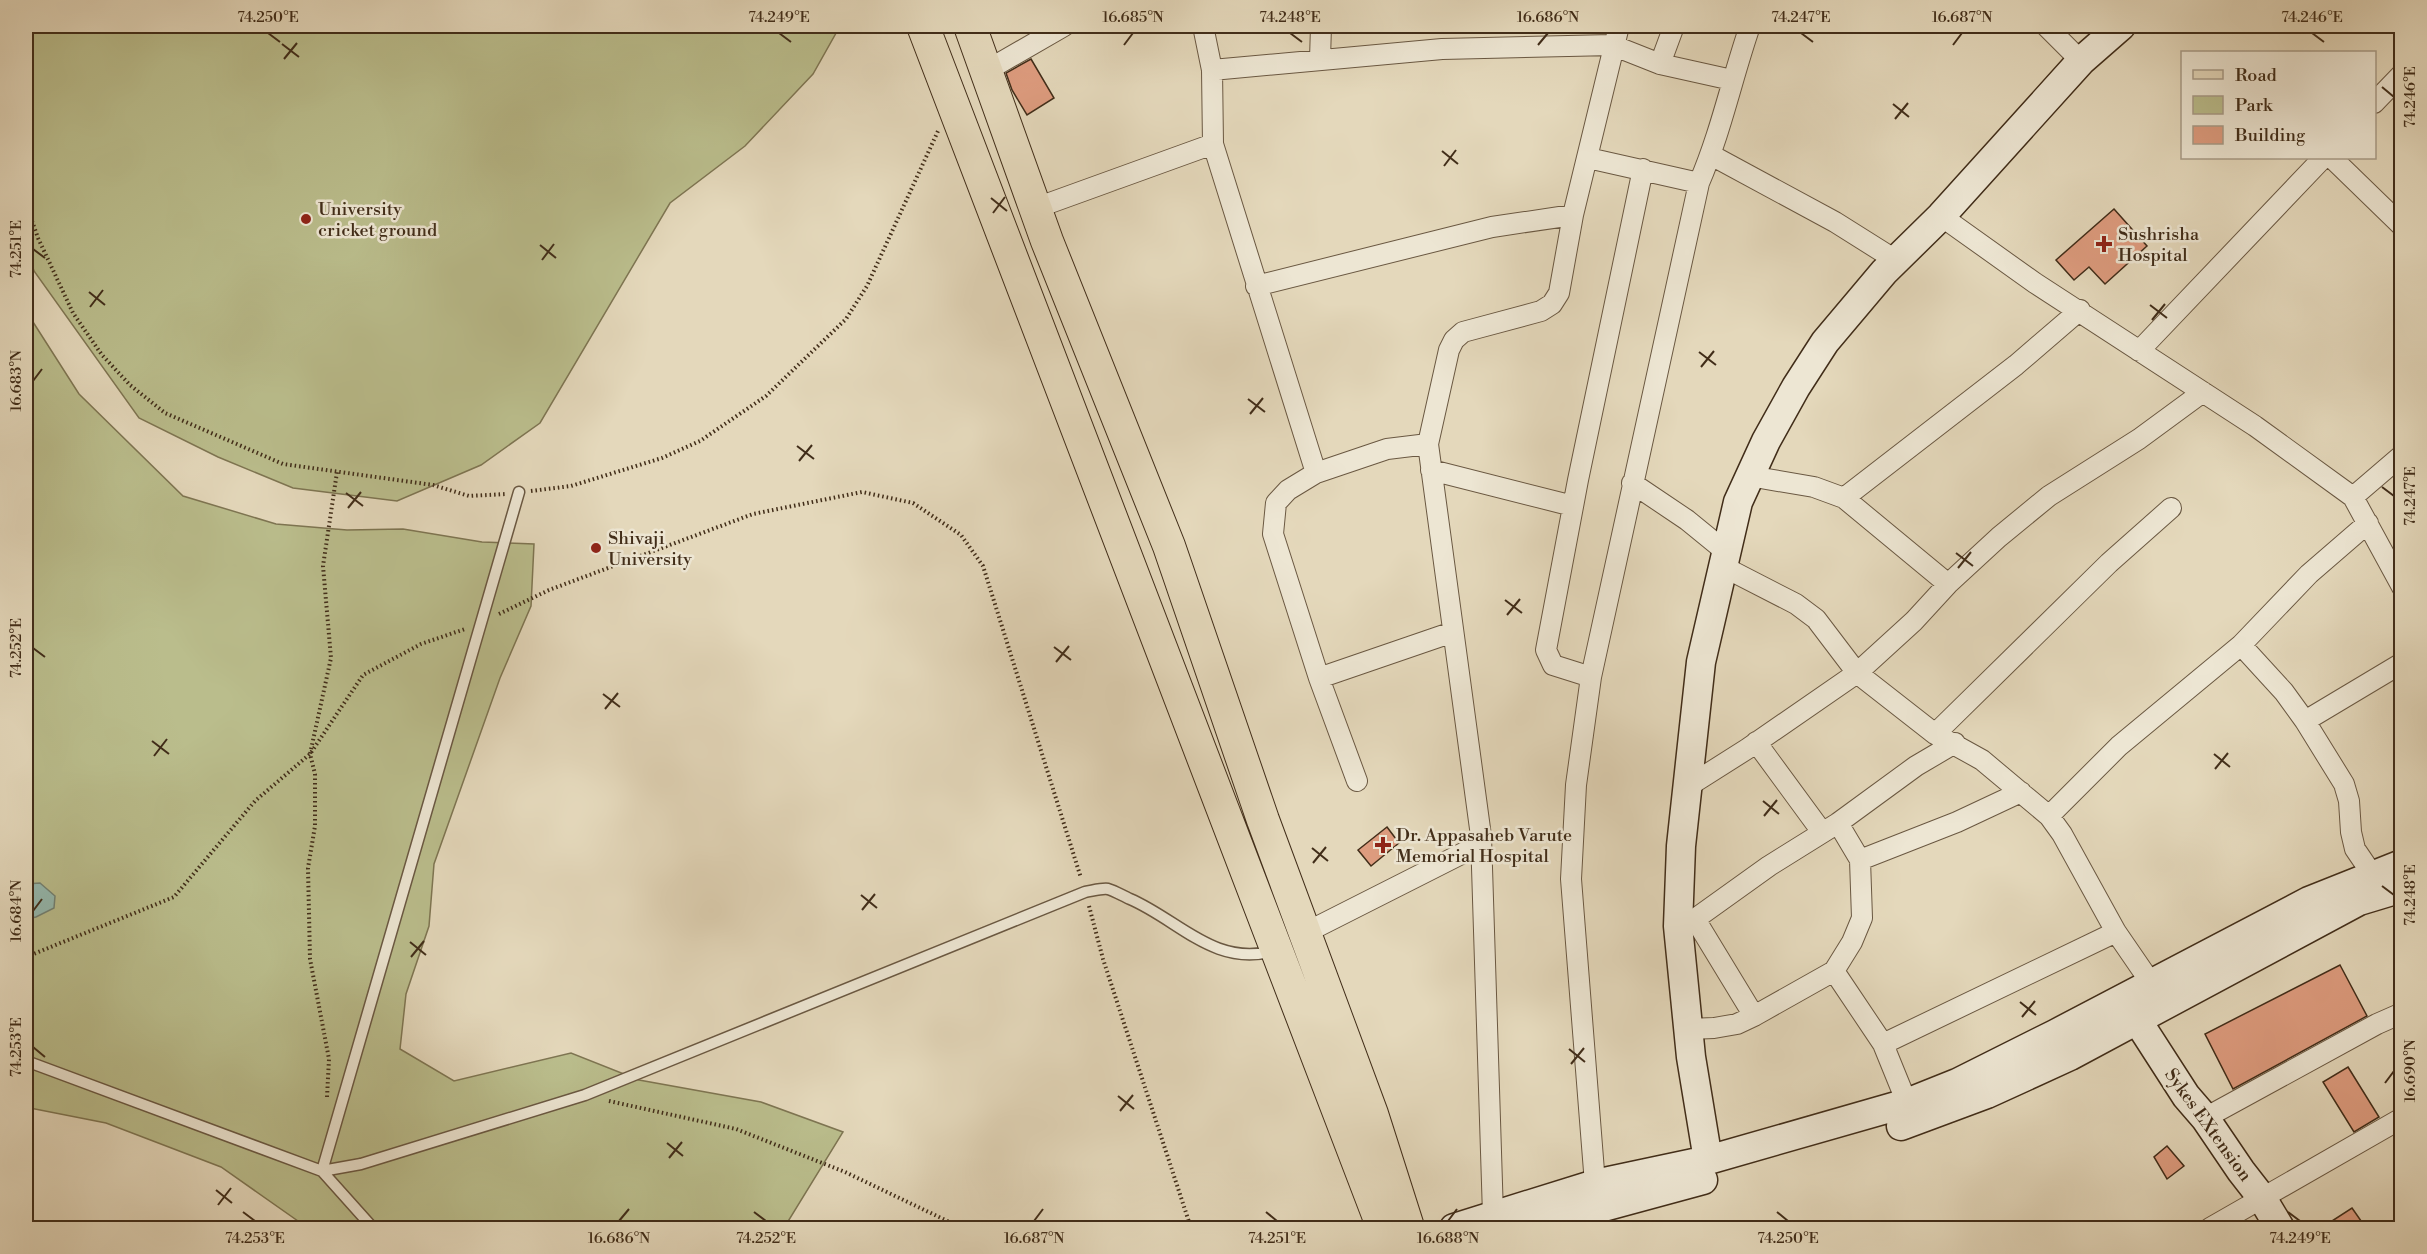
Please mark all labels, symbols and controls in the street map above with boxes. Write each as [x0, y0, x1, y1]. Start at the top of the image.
text: 74.250°E [237, 8, 299, 27]
text: 74.249°E [748, 8, 810, 27]
text: 16.685°N [1102, 8, 1164, 27]
text: 74.248°E [1259, 8, 1321, 27]
text: 16.686°N [1517, 8, 1579, 27]
text: 74.247°E [1771, 8, 1831, 27]
text: 16.687°N [1932, 8, 1992, 27]
text: 74.246°E [2281, 8, 2343, 27]
legend [2181, 51, 2376, 159]
text: Road [2235, 64, 2278, 87]
text: 74.246°E [2401, 66, 2420, 128]
text: Park [2235, 94, 2274, 117]
text: Building [2234, 124, 2306, 147]
place label: University cricket ground [318, 198, 438, 242]
marker: University cricket ground [299, 212, 313, 226]
text: 74.251°E [7, 220, 26, 278]
place label: Sushrisha Hospital [2118, 223, 2200, 267]
marker: Sushrisha Hospital [2095, 235, 2113, 253]
text: 16.683°N [7, 350, 26, 412]
text: 74.247°E [2401, 466, 2420, 526]
place label: Shivaji University [608, 527, 692, 571]
marker: Shivaji University [589, 541, 603, 555]
text: 74.252°E [7, 618, 26, 678]
place label: Dr. Appasaheb Varute Memorial Hospital [1396, 824, 1572, 868]
marker: Dr. Appasaheb Varute Memorial Hospital [1374, 836, 1392, 854]
text: 74.248°E [2401, 864, 2420, 926]
text: 16.684°N [7, 880, 26, 942]
text: 74.253°E [7, 1017, 26, 1077]
text: 16.690°N [2401, 1039, 2420, 1103]
street label: Sykes EXtension [2159, 1064, 2257, 1186]
text: 74.253°E [225, 1229, 285, 1248]
text: 16.686°N [588, 1229, 650, 1248]
text: 74.252°E [736, 1229, 796, 1248]
text: 16.687°N [1004, 1229, 1064, 1248]
text: 74.251°E [1248, 1229, 1306, 1248]
text: 16.688°N [1417, 1229, 1479, 1248]
text: 74.250°E [1757, 1229, 1819, 1248]
text: 74.249°E [2269, 1229, 2331, 1248]

